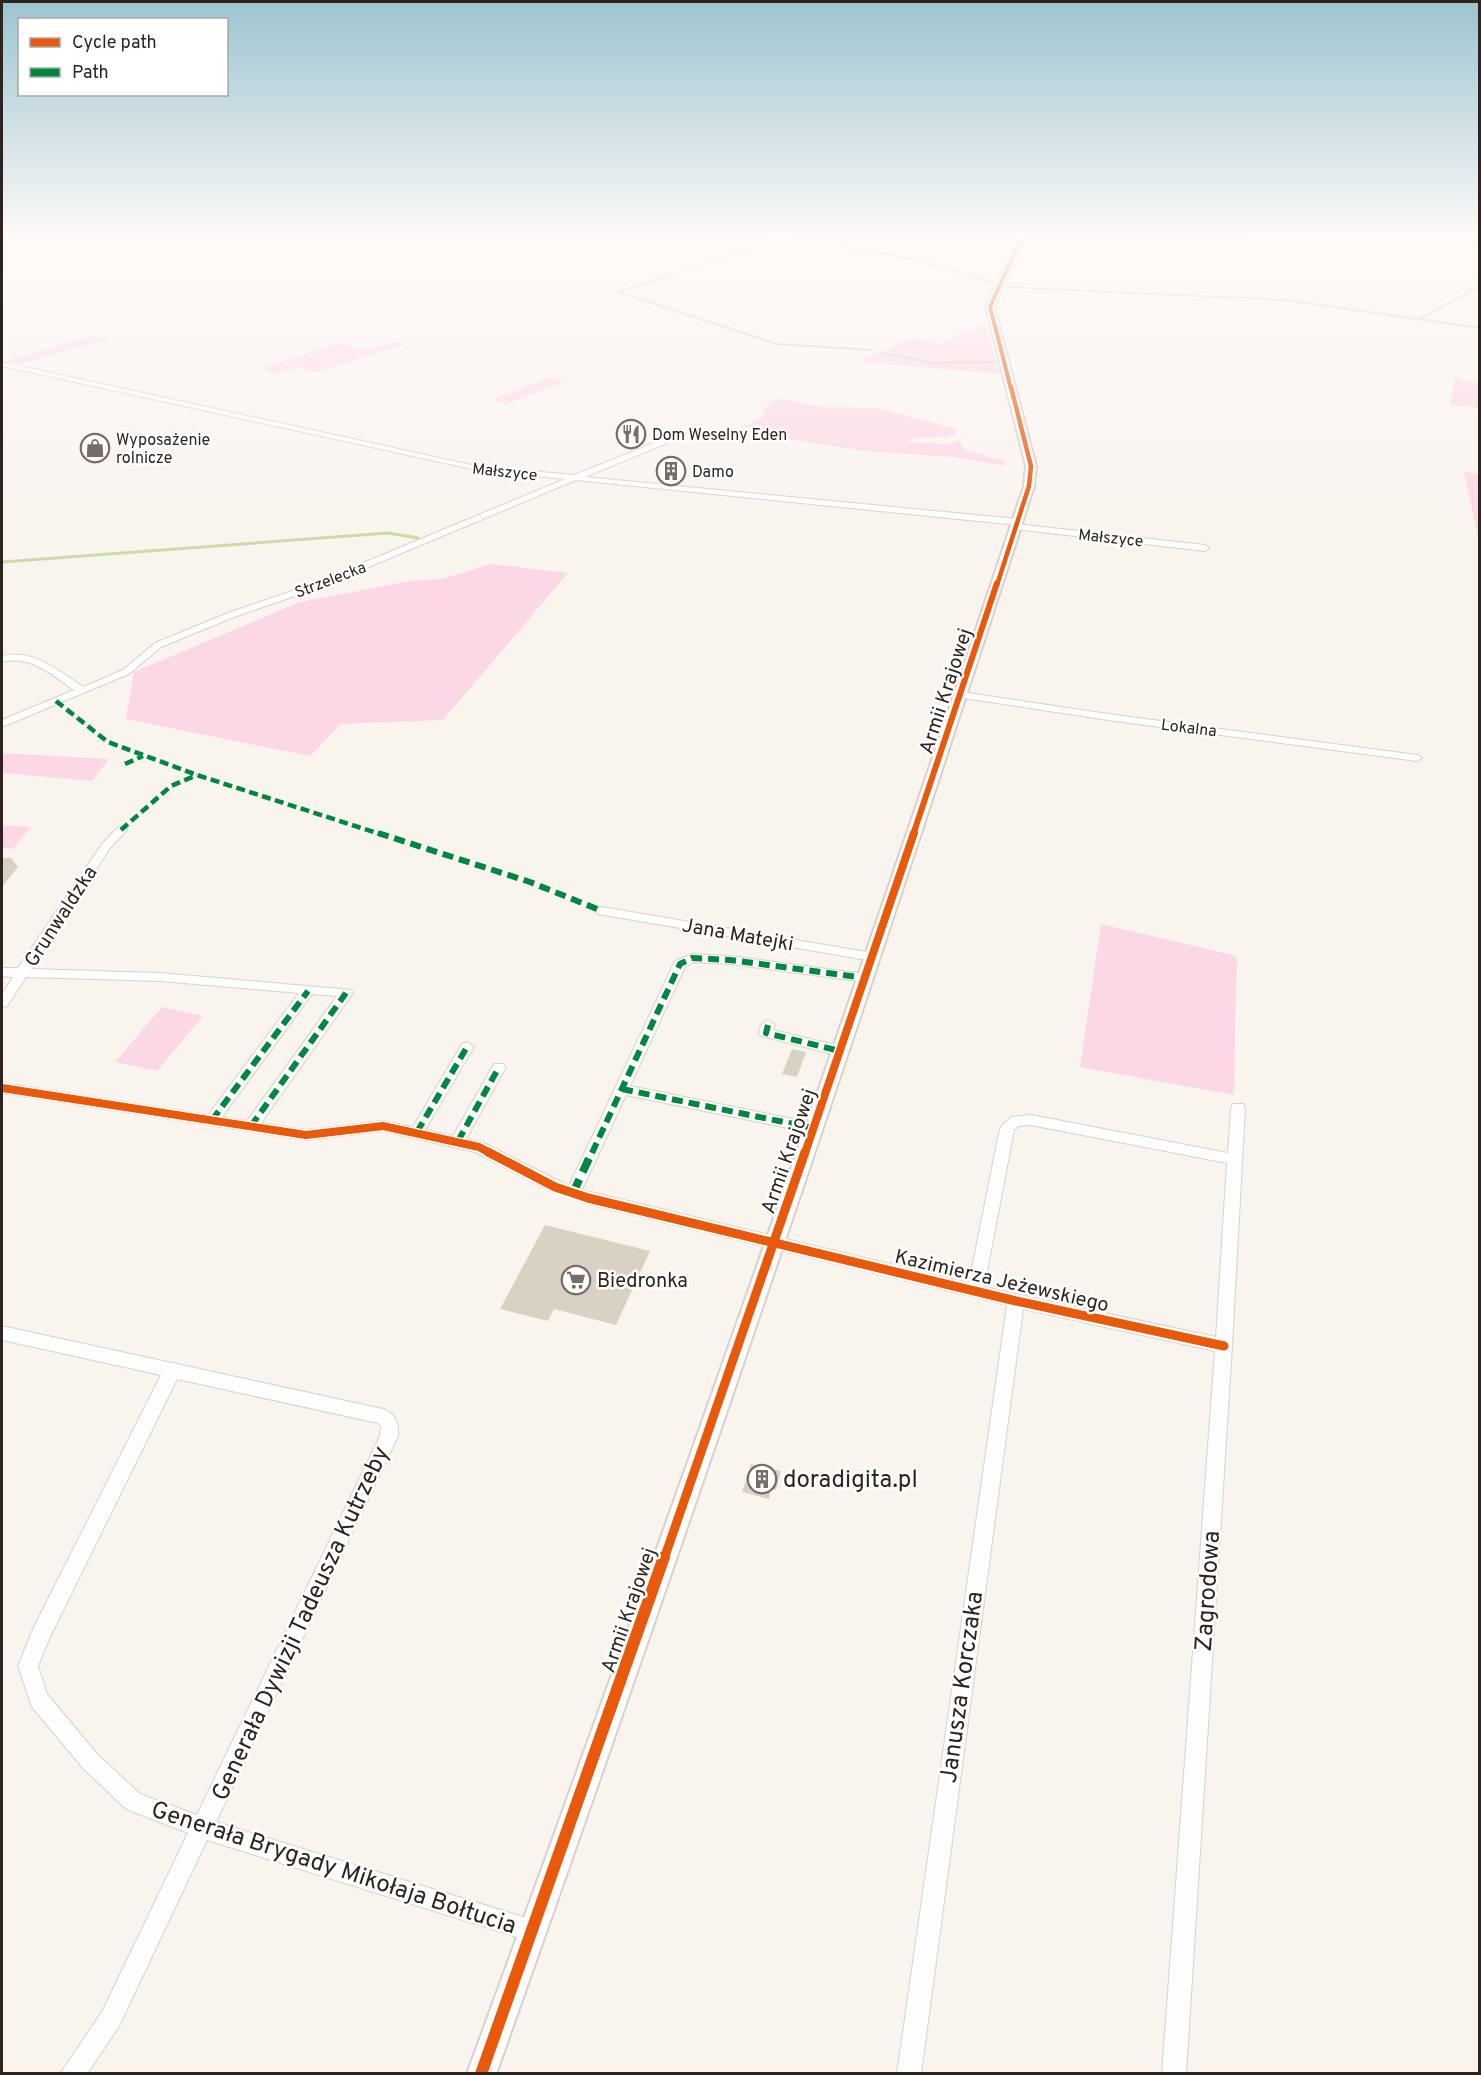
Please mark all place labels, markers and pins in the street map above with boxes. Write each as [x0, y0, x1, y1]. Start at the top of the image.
restaurant icon: Dom Weselny Eden [615, 418, 647, 450]
place label: Dom Weselny Eden [652, 426, 787, 446]
place label: Wyposażenie rolnicze [116, 431, 210, 469]
shop icon: Wyposażenie rolnicze [79, 432, 111, 464]
building icon: Damo [655, 455, 687, 487]
place label: Damo [692, 463, 734, 483]
supermarket icon: Biedronka [560, 1264, 592, 1296]
place label: Biedronka [597, 1269, 688, 1295]
building icon: doradigita.pl [746, 1463, 778, 1495]
place label: doradigita.pl [783, 1466, 918, 1496]

